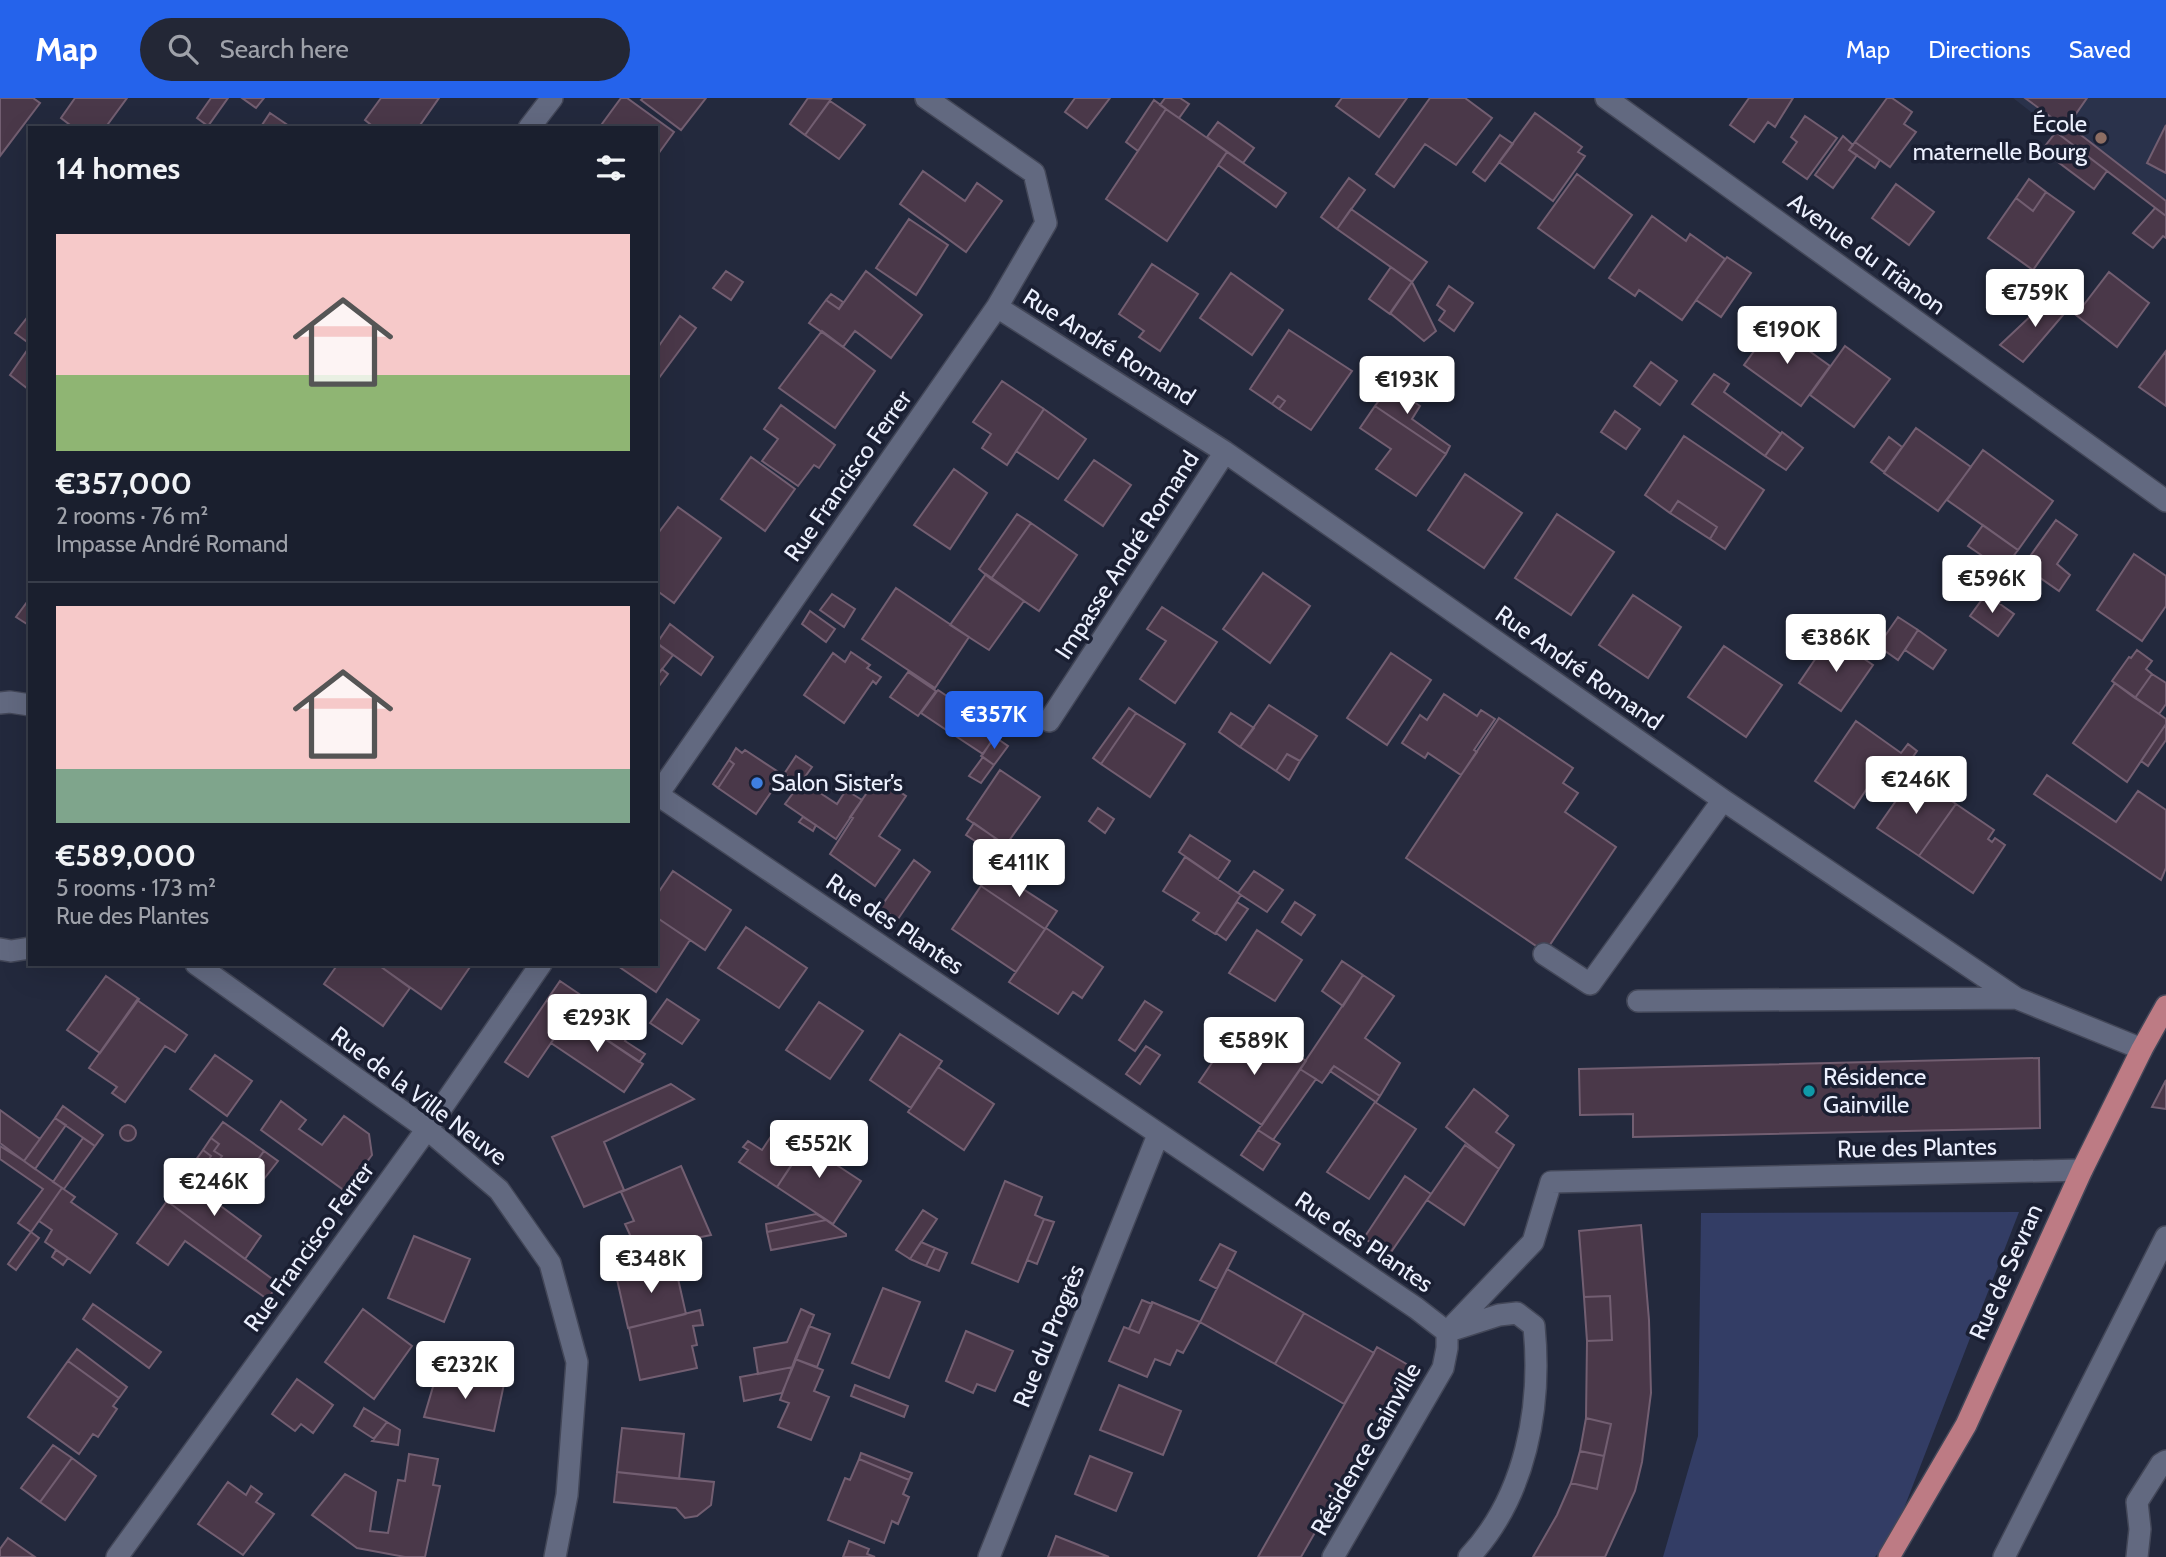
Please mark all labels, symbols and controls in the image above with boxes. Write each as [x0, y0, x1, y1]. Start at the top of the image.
search box [140, 18, 630, 81]
text: Map [35, 29, 98, 69]
icon: search [164, 30, 202, 68]
text: Search here [220, 33, 349, 65]
text: Map [1846, 35, 1890, 64]
text: Directions [1928, 35, 2031, 64]
text: Saved [2069, 35, 2131, 64]
place label: École maternelle Bourg [1913, 109, 2088, 166]
marker: École maternelle Bourg [2093, 130, 2109, 146]
icon: filters [592, 149, 630, 187]
text: 14 homes [56, 150, 180, 187]
street label: Avenue du Trianon [1783, 187, 1952, 320]
pin: €759K [1986, 270, 2084, 329]
text: €759K [2002, 278, 2068, 306]
icon: home [280, 279, 406, 405]
street label: Rue André Romand [1018, 282, 1201, 411]
pin: €190K [1738, 306, 1836, 366]
text: €190K [1754, 315, 1820, 343]
pin: €193K [1358, 356, 1456, 416]
text: €193K [1376, 365, 1438, 393]
street label: Rue Francisco Ferrer [778, 384, 918, 567]
street label: Impasse André Romand [1048, 445, 1205, 664]
text: €357,000 [56, 465, 192, 502]
text: 2 rooms · 76 m² [56, 502, 208, 530]
text: Impasse André Romand [56, 530, 288, 558]
pin: €596K [1943, 556, 2041, 615]
text: €596K [1958, 564, 2026, 592]
street label: Rue André Romand [1490, 599, 1668, 736]
pin: €386K [1787, 614, 1885, 674]
text: €386K [1802, 623, 1870, 651]
icon: home [280, 651, 406, 777]
pin: €357K [945, 692, 1043, 751]
text: €357K [961, 700, 1027, 728]
pin: €246K [1867, 756, 1965, 816]
text: €246K [1882, 765, 1950, 793]
place label: Salon Sister’s [771, 768, 903, 797]
marker: Salon Sister’s [749, 775, 765, 791]
text: €589,000 [56, 837, 196, 874]
pin: €411K [970, 840, 1068, 899]
text: €411K [989, 848, 1049, 876]
street label: Rue des Plantes [821, 867, 970, 980]
text: 5 rooms · 173 m² [56, 874, 216, 902]
text: Rue des Plantes [56, 902, 209, 930]
pin: €293K [548, 995, 646, 1054]
text: €293K [564, 1003, 630, 1031]
pin: €589K [1205, 1018, 1303, 1077]
street label: Rue de la Ville Neuve [326, 1020, 513, 1171]
text: €589K [1220, 1026, 1288, 1054]
place label: Résidence Gainville [1823, 1062, 1926, 1119]
marker: Résidence Gainville [1801, 1083, 1817, 1099]
pin: €552K [770, 1121, 868, 1180]
text: €552K [786, 1129, 852, 1157]
street label: Rue des Plantes [1837, 1132, 1997, 1163]
street label: Rue Francisco Ferrer [237, 1156, 380, 1337]
pin: €246K [165, 1158, 263, 1218]
text: €246K [180, 1167, 248, 1195]
street label: Rue des Plantes [1290, 1185, 1439, 1298]
street label: Rue de Sevran [1963, 1199, 2048, 1344]
pin: €348K [602, 1236, 700, 1295]
text: €348K [616, 1244, 686, 1272]
street label: Rue du Progrès [1007, 1260, 1090, 1411]
pin: €232K [416, 1342, 514, 1401]
text: €232K [432, 1350, 498, 1378]
street label: Résidence Gainville [1304, 1357, 1427, 1540]

